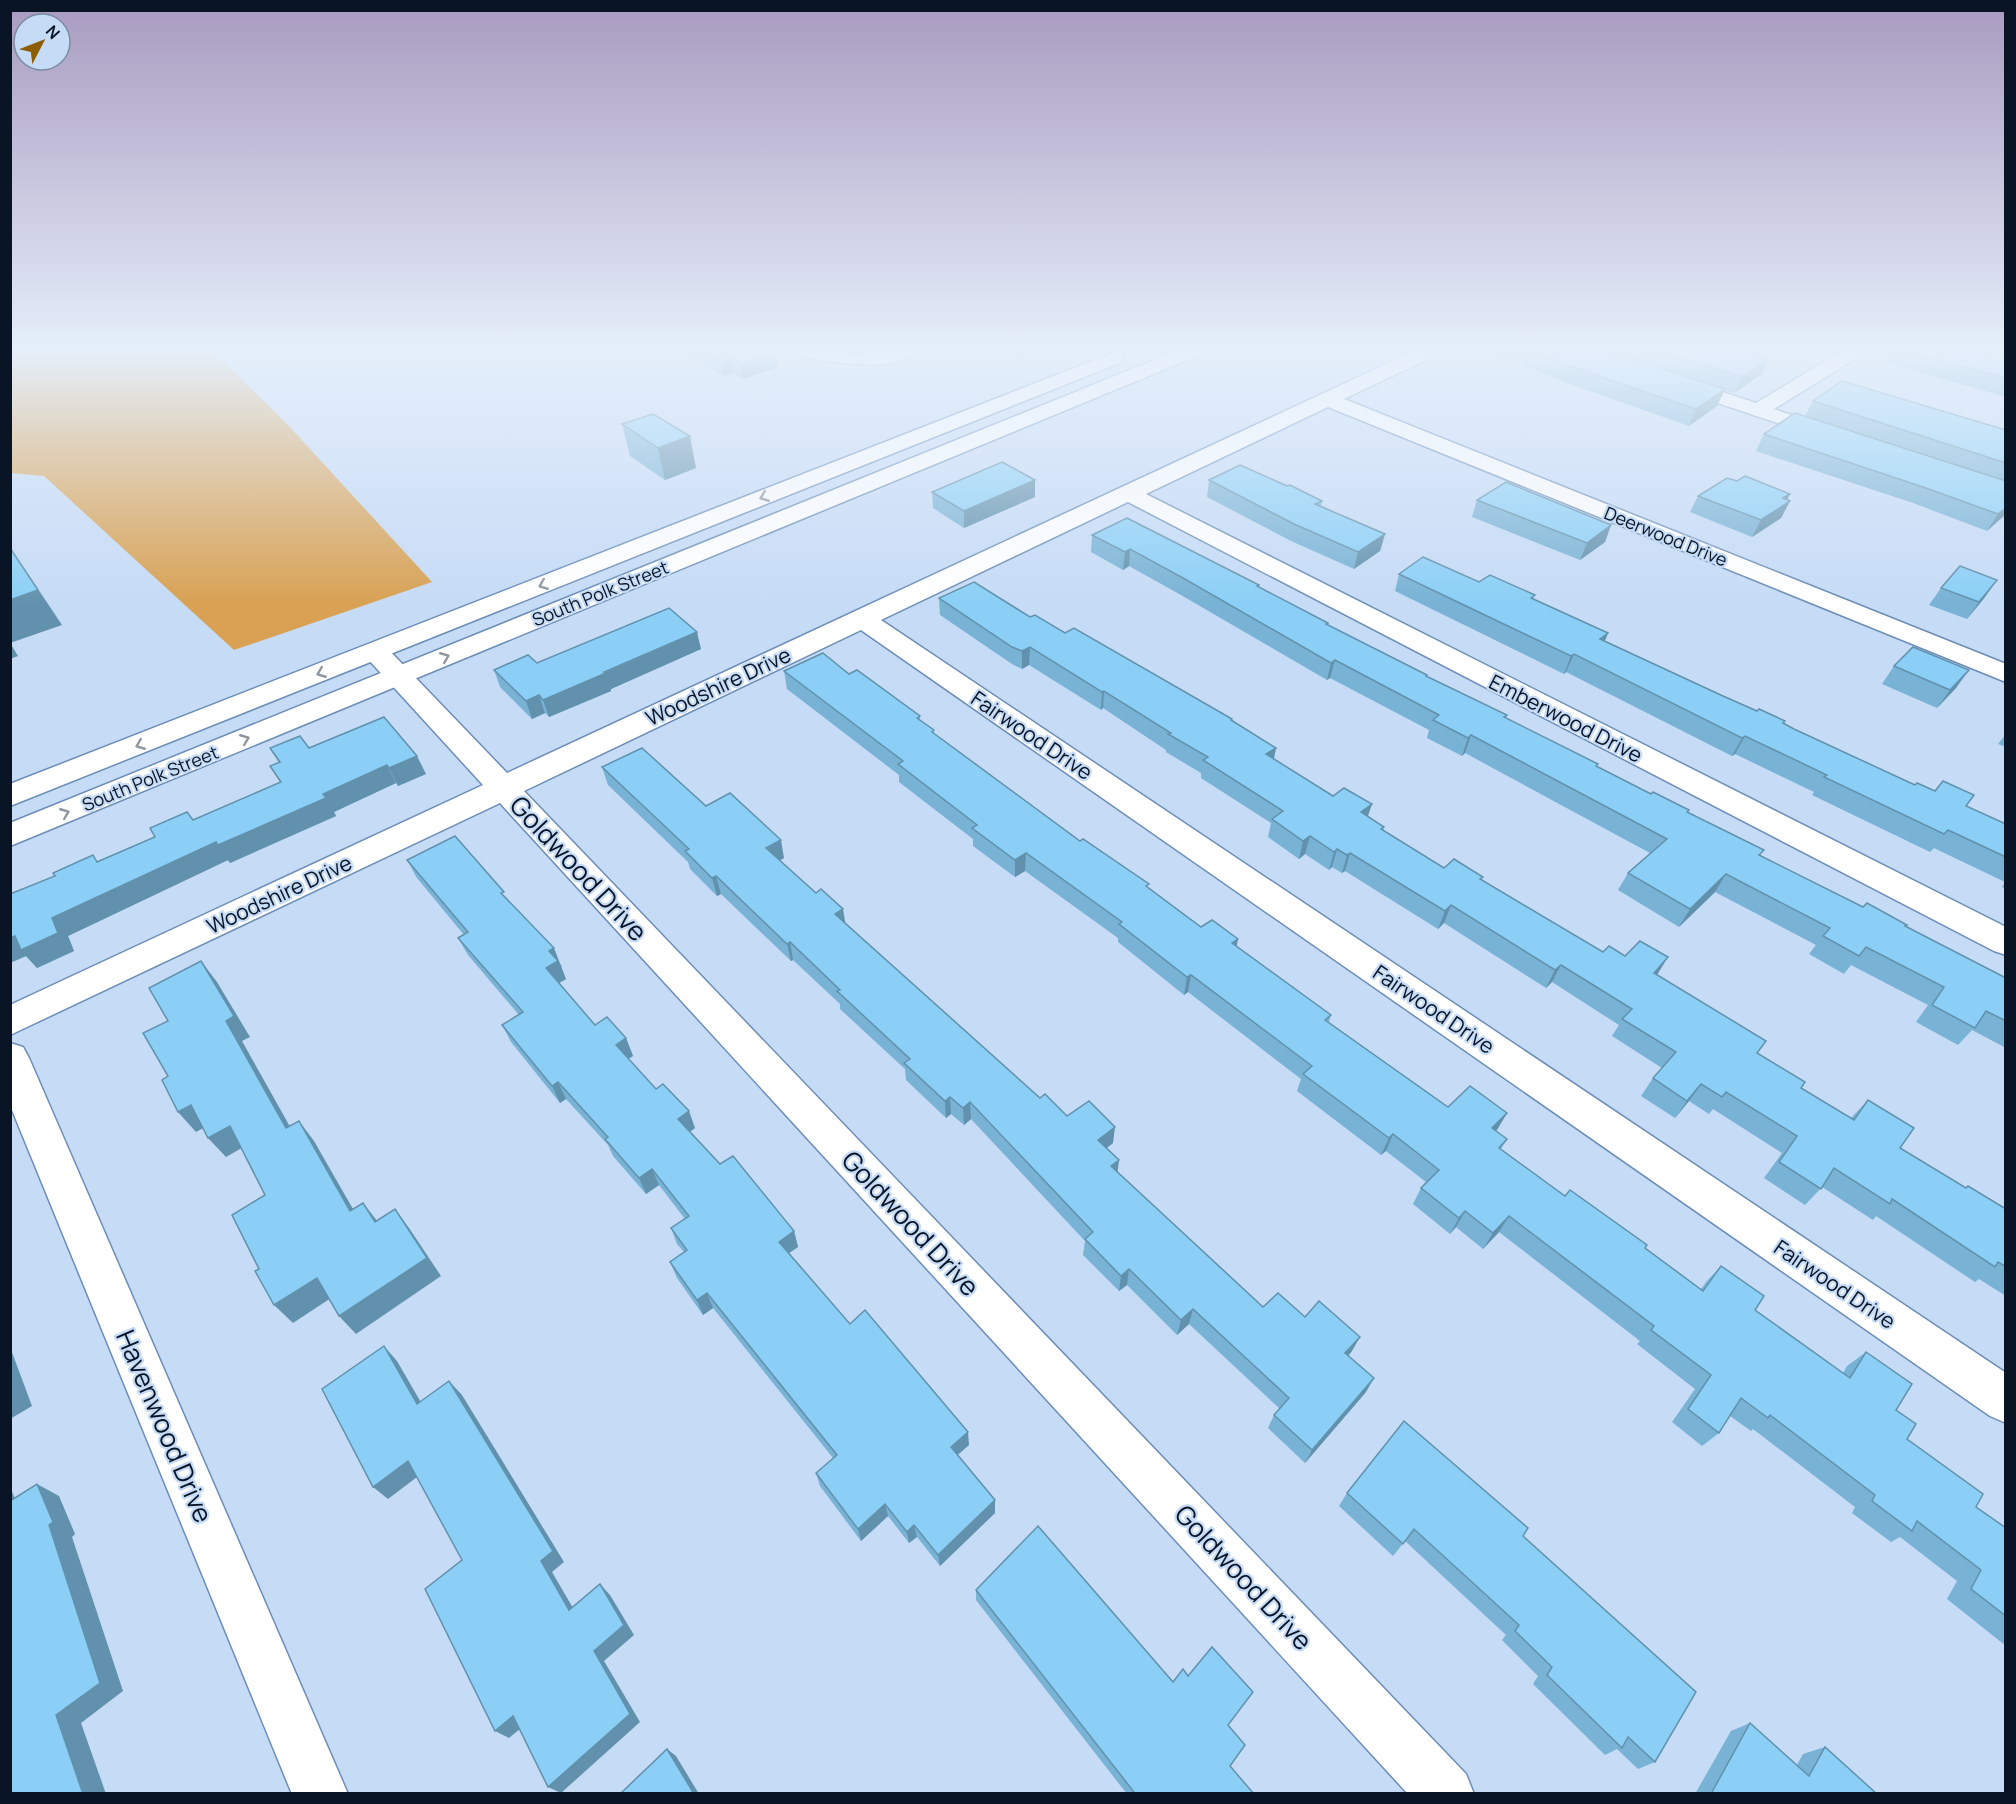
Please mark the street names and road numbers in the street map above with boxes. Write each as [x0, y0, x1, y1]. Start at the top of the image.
street label: Deerwood Drive [1601, 500, 1731, 572]
street label: South Polk Street [528, 555, 672, 631]
street label: Woodshire Drive [641, 640, 795, 732]
street label: Emberwood Drive [1485, 667, 1647, 769]
street label: Fairwood Drive [966, 684, 1098, 786]
street label: South Polk Street [78, 740, 222, 816]
street label: Goldwood Drive [502, 787, 656, 949]
street label: Woodshire Drive [202, 848, 356, 940]
street label: Fairwood Drive [1368, 958, 1500, 1060]
street label: Goldwood Drive [834, 1142, 988, 1304]
street label: Fairwood Drive [1769, 1233, 1901, 1335]
street label: Havenwood Drive [108, 1324, 222, 1528]
street label: Goldwood Drive [1167, 1496, 1321, 1658]

